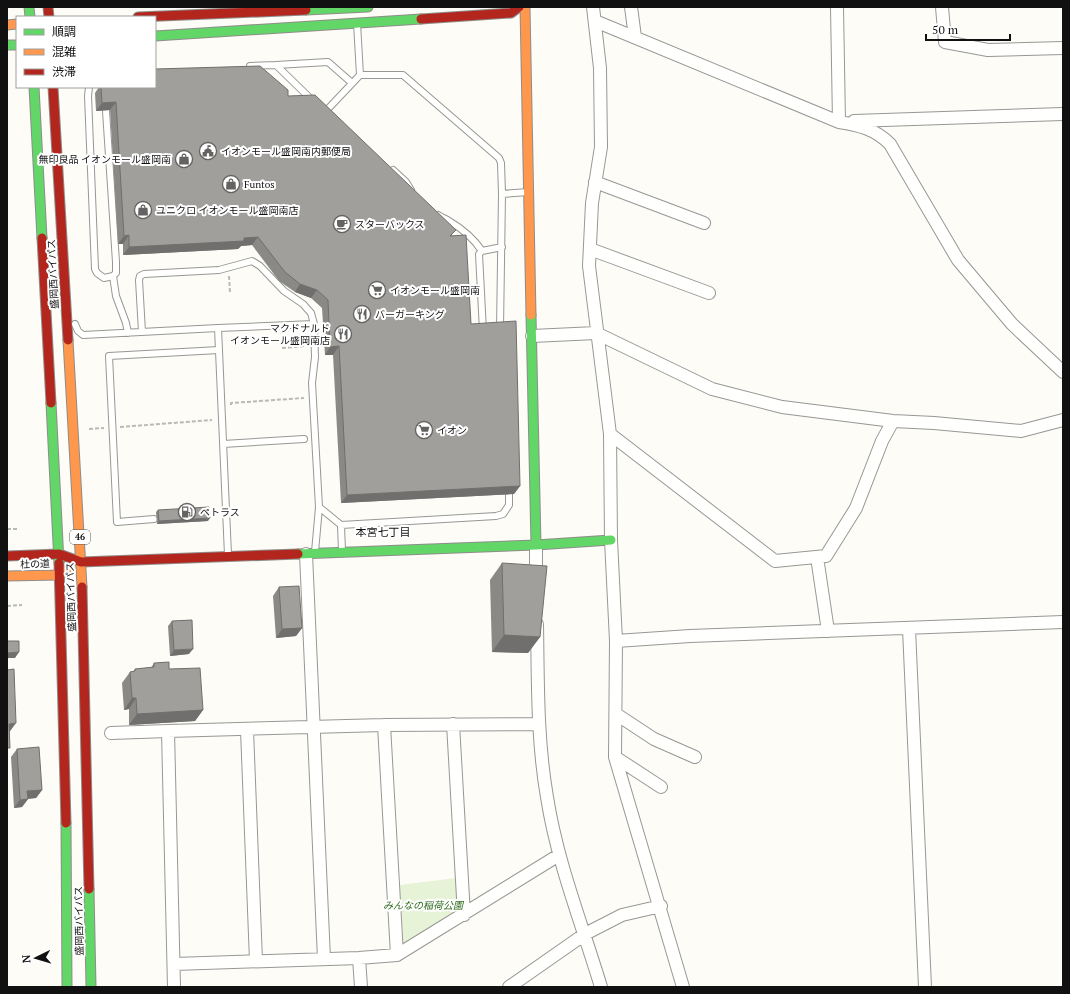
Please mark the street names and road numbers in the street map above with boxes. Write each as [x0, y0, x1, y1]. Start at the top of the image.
street label: 盛岡西バイパス [45, 239, 61, 309]
road number: 46 [70, 530, 90, 544]
street label: 杜の道 [20, 557, 50, 571]
street label: 盛岡西バイパス [63, 562, 79, 632]
street label: 盛岡西バイパス [72, 886, 86, 956]

